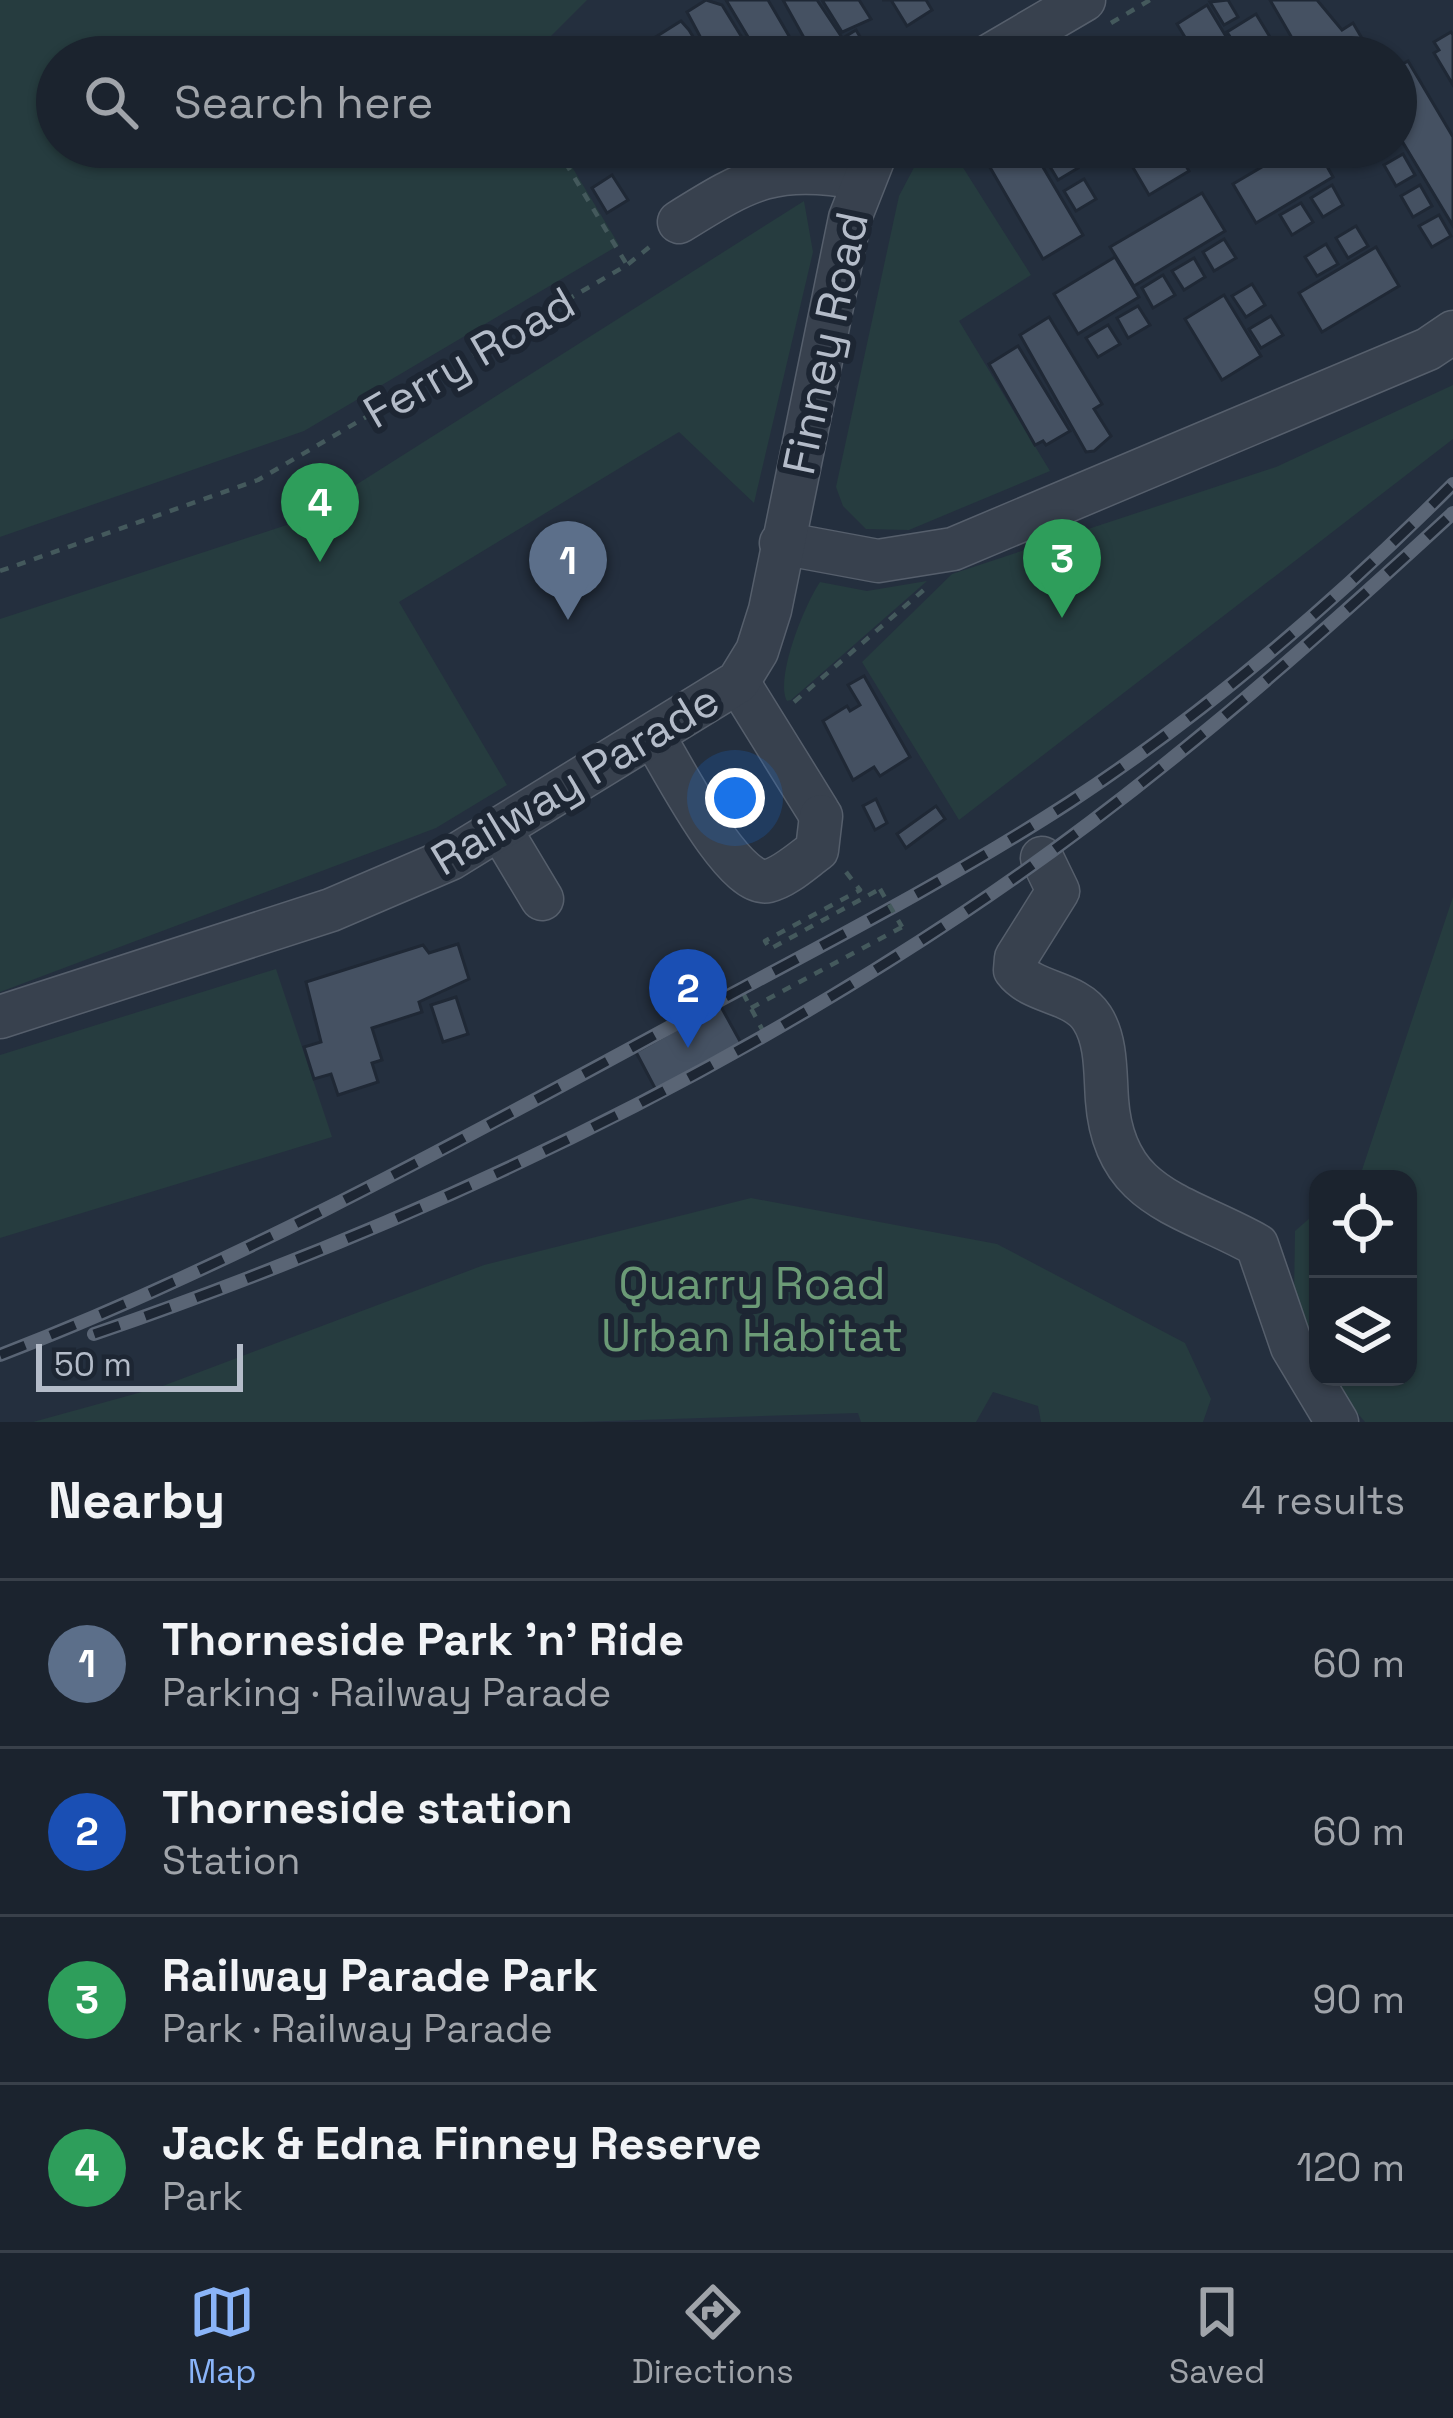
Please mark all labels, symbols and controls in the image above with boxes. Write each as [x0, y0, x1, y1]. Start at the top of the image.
search box [36, 36, 1417, 168]
icon: search [78, 69, 144, 135]
text: Search here [174, 74, 433, 131]
street label: Finney Road [770, 207, 881, 479]
street label: Ferry Road [354, 274, 585, 441]
pin: 4 [281, 463, 359, 562]
pin: 3 [1023, 519, 1101, 618]
pin: 1 [529, 521, 607, 620]
street label: Railway Parade [421, 671, 730, 888]
your location [705, 768, 765, 828]
pin: 2 [649, 949, 727, 1048]
map controls [1309, 1170, 1417, 1386]
button: locate [1309, 1170, 1417, 1278]
park label: Quarry Road Urban Habitat [601, 1255, 903, 1364]
button: layers [1309, 1278, 1417, 1386]
scale bar [36, 1338, 243, 1391]
text: 50 m [54, 1344, 132, 1386]
text: Nearby [48, 1468, 225, 1533]
text: 4 results [1241, 1476, 1405, 1525]
text: Thorneside Park 'n' Ride [162, 1611, 684, 1668]
text: 1 [78, 1639, 96, 1688]
text: 60 m [1313, 1639, 1405, 1688]
text: Parking · Railway Parade [162, 1668, 611, 1717]
text: Thorneside station [162, 1779, 573, 1836]
text: 2 [75, 1807, 99, 1856]
text: 60 m [1313, 1807, 1405, 1856]
text: Station [162, 1836, 300, 1885]
text: Railway Parade Park [162, 1947, 598, 2004]
text: 3 [75, 1975, 99, 2024]
text: 90 m [1313, 1975, 1405, 2024]
text: Park · Railway Parade [162, 2004, 553, 2053]
text: Jack & Edna Finney Reserve [162, 2115, 762, 2172]
text: 4 [75, 2143, 99, 2192]
text: 120 m [1297, 2143, 1405, 2192]
text: Park [162, 2172, 243, 2221]
tab: Map [188, 2279, 256, 2393]
tab: Directions [632, 2279, 794, 2393]
tab: Saved [1169, 2279, 1265, 2393]

